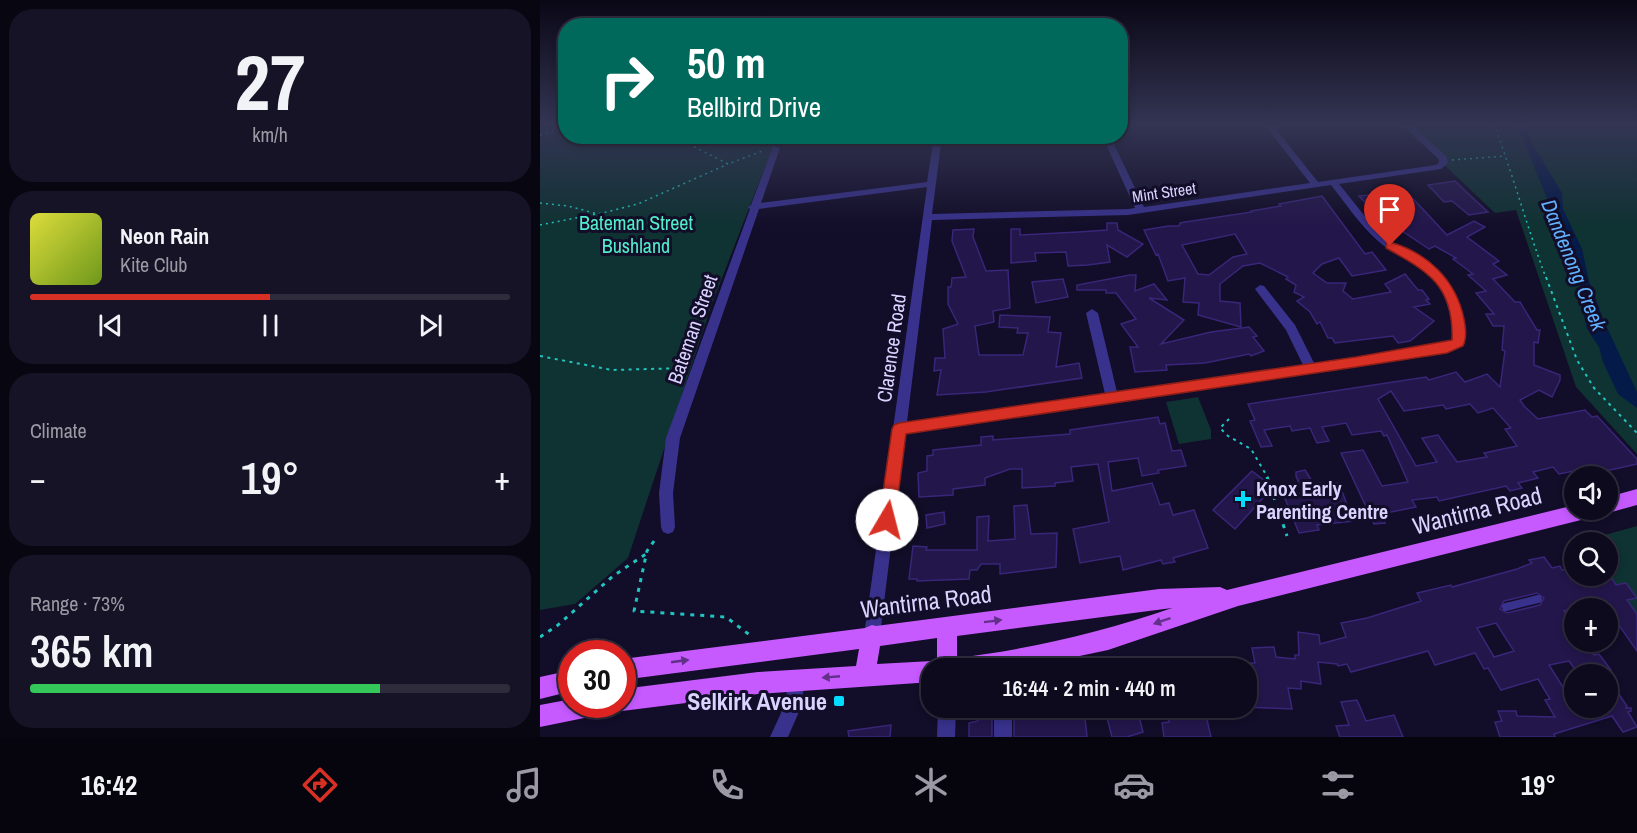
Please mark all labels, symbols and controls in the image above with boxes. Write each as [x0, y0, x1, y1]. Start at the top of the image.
text: 27 [234, 29, 306, 134]
text: 50 m [687, 35, 766, 91]
icon: right [588, 42, 666, 120]
text: Bellbird Drive [687, 89, 821, 125]
text: km/h [252, 121, 288, 148]
street label: Mint Street [1131, 177, 1198, 207]
pin [1364, 184, 1415, 246]
icon: arrive [1373, 193, 1406, 226]
water label: Dandenong Creek [1534, 195, 1614, 337]
park label: Bateman Street Bushland [579, 209, 693, 259]
text: Neon Rain [120, 221, 209, 251]
text: Kite Club [120, 251, 187, 278]
street label: Bateman Street [661, 270, 723, 387]
street label: Clarence Road [870, 292, 912, 404]
icon: previous [94, 309, 127, 342]
icon: pause [254, 309, 287, 342]
icon: next [414, 309, 447, 342]
text: Climate [30, 417, 87, 444]
text: 19° [240, 447, 300, 508]
text: − [30, 456, 46, 500]
text: + [494, 456, 510, 500]
map controls [1564, 466, 1618, 718]
button: sound [1564, 466, 1618, 520]
place label: Knox Early Parenting Centre [1256, 475, 1388, 525]
street label: Wantirna Road [1409, 479, 1545, 541]
position arrow [855, 488, 919, 552]
marker: Knox Early Parenting Centre [1234, 490, 1252, 508]
button: search [1564, 532, 1618, 586]
street label: Wantirna Road [859, 577, 993, 625]
text: Range · 73% [30, 590, 125, 617]
button: + [1564, 598, 1618, 652]
one-way arrow [983, 616, 1002, 625]
one-way arrow [1153, 617, 1171, 627]
text: 365 km [30, 620, 154, 681]
speed limit sign: 30 [558, 640, 636, 718]
one-way arrow [671, 657, 690, 666]
button: − [1564, 664, 1618, 718]
one-way arrow [822, 672, 841, 682]
text: 16:44 · 2 min · 440 m [1002, 673, 1176, 703]
place label: Selkirk Avenue [687, 685, 827, 717]
marker: Selkirk Avenue [832, 694, 846, 708]
icon: directions [299, 764, 341, 806]
icon: music [503, 764, 545, 806]
icon: phone [706, 764, 748, 806]
icon: climate [910, 764, 952, 806]
icon: car [1113, 764, 1155, 806]
icon: filters [1317, 764, 1359, 806]
text: 16:42 [81, 767, 137, 803]
text: 19° [1521, 767, 1556, 803]

